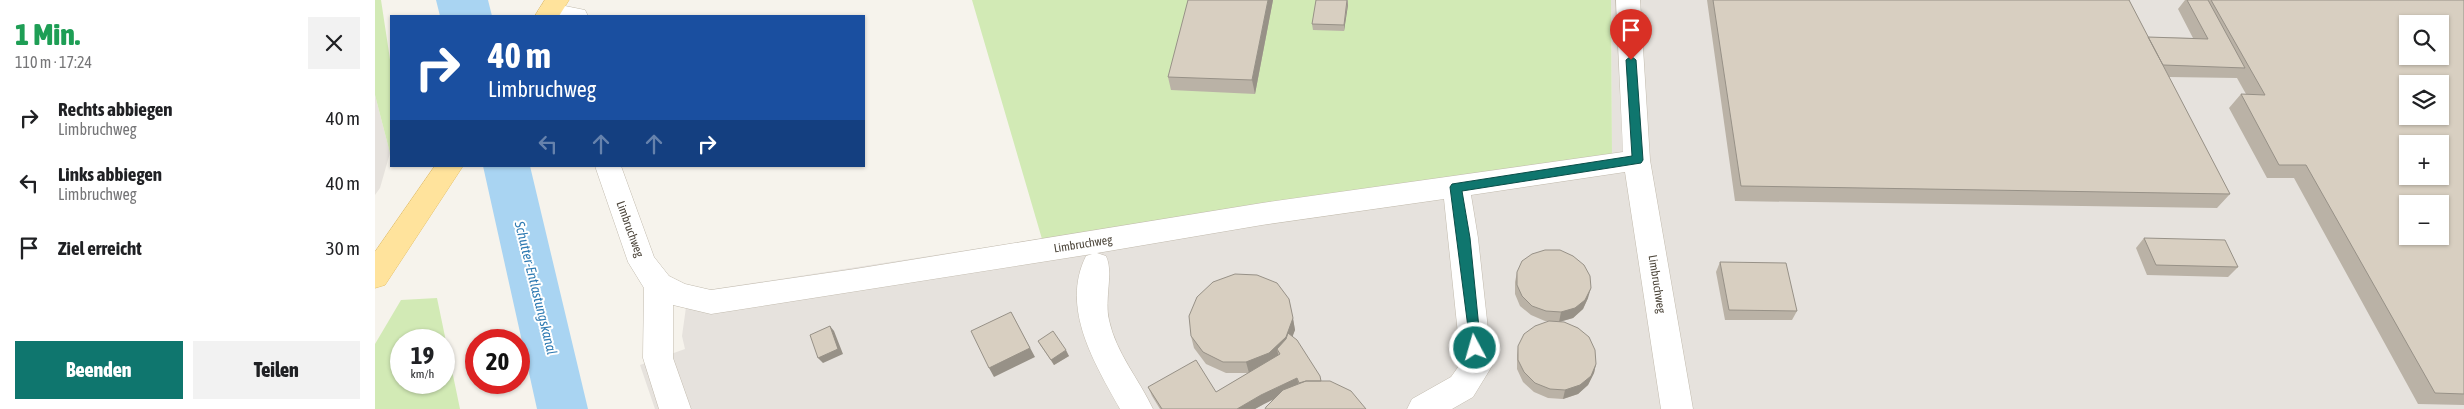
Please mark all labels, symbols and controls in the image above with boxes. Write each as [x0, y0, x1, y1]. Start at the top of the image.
pin [1610, 9, 1652, 60]
map controls [2399, 15, 2449, 245]
button: search [2399, 15, 2449, 65]
icon: arrive [1617, 16, 1645, 44]
text: 1 Min. [15, 17, 80, 51]
button: close [308, 17, 360, 69]
icon: right [405, 35, 470, 100]
text: 40 m [488, 35, 551, 75]
text: 110 m · 17:24 [15, 53, 92, 71]
button: layers [2399, 75, 2449, 125]
text: Limbruchweg [488, 76, 596, 102]
text: Rechts abbiegen [58, 98, 173, 120]
icon: right [15, 104, 43, 132]
text: 40 m [326, 107, 360, 129]
text: Limbruchweg [58, 120, 137, 138]
icon: left [534, 130, 562, 158]
icon: ahead [587, 130, 615, 158]
icon: ahead [640, 130, 668, 158]
icon: right [693, 130, 721, 158]
button: + [2399, 135, 2449, 185]
text: Links abbiegen [58, 163, 162, 185]
icon: left [15, 169, 43, 197]
text: 40 m [326, 172, 360, 194]
text: Limbruchweg [58, 185, 137, 203]
button: − [2399, 195, 2449, 245]
street label: Limbruchweg [613, 199, 647, 260]
water label: Schutter-Entlastungskanal [511, 219, 560, 357]
street label: Limbruchweg [1053, 232, 1114, 256]
icon: arrive [15, 234, 43, 262]
text: Ziel erreicht [58, 237, 142, 259]
text: 30 m [326, 237, 360, 259]
street label: Limbruchweg [1645, 254, 1669, 315]
position arrow [1448, 321, 1500, 373]
speed limit sign: 20 [465, 329, 530, 394]
button: Beenden [15, 341, 183, 399]
button: Teilen [193, 341, 360, 399]
text: 19 [411, 341, 434, 369]
text: km/h [411, 367, 434, 381]

